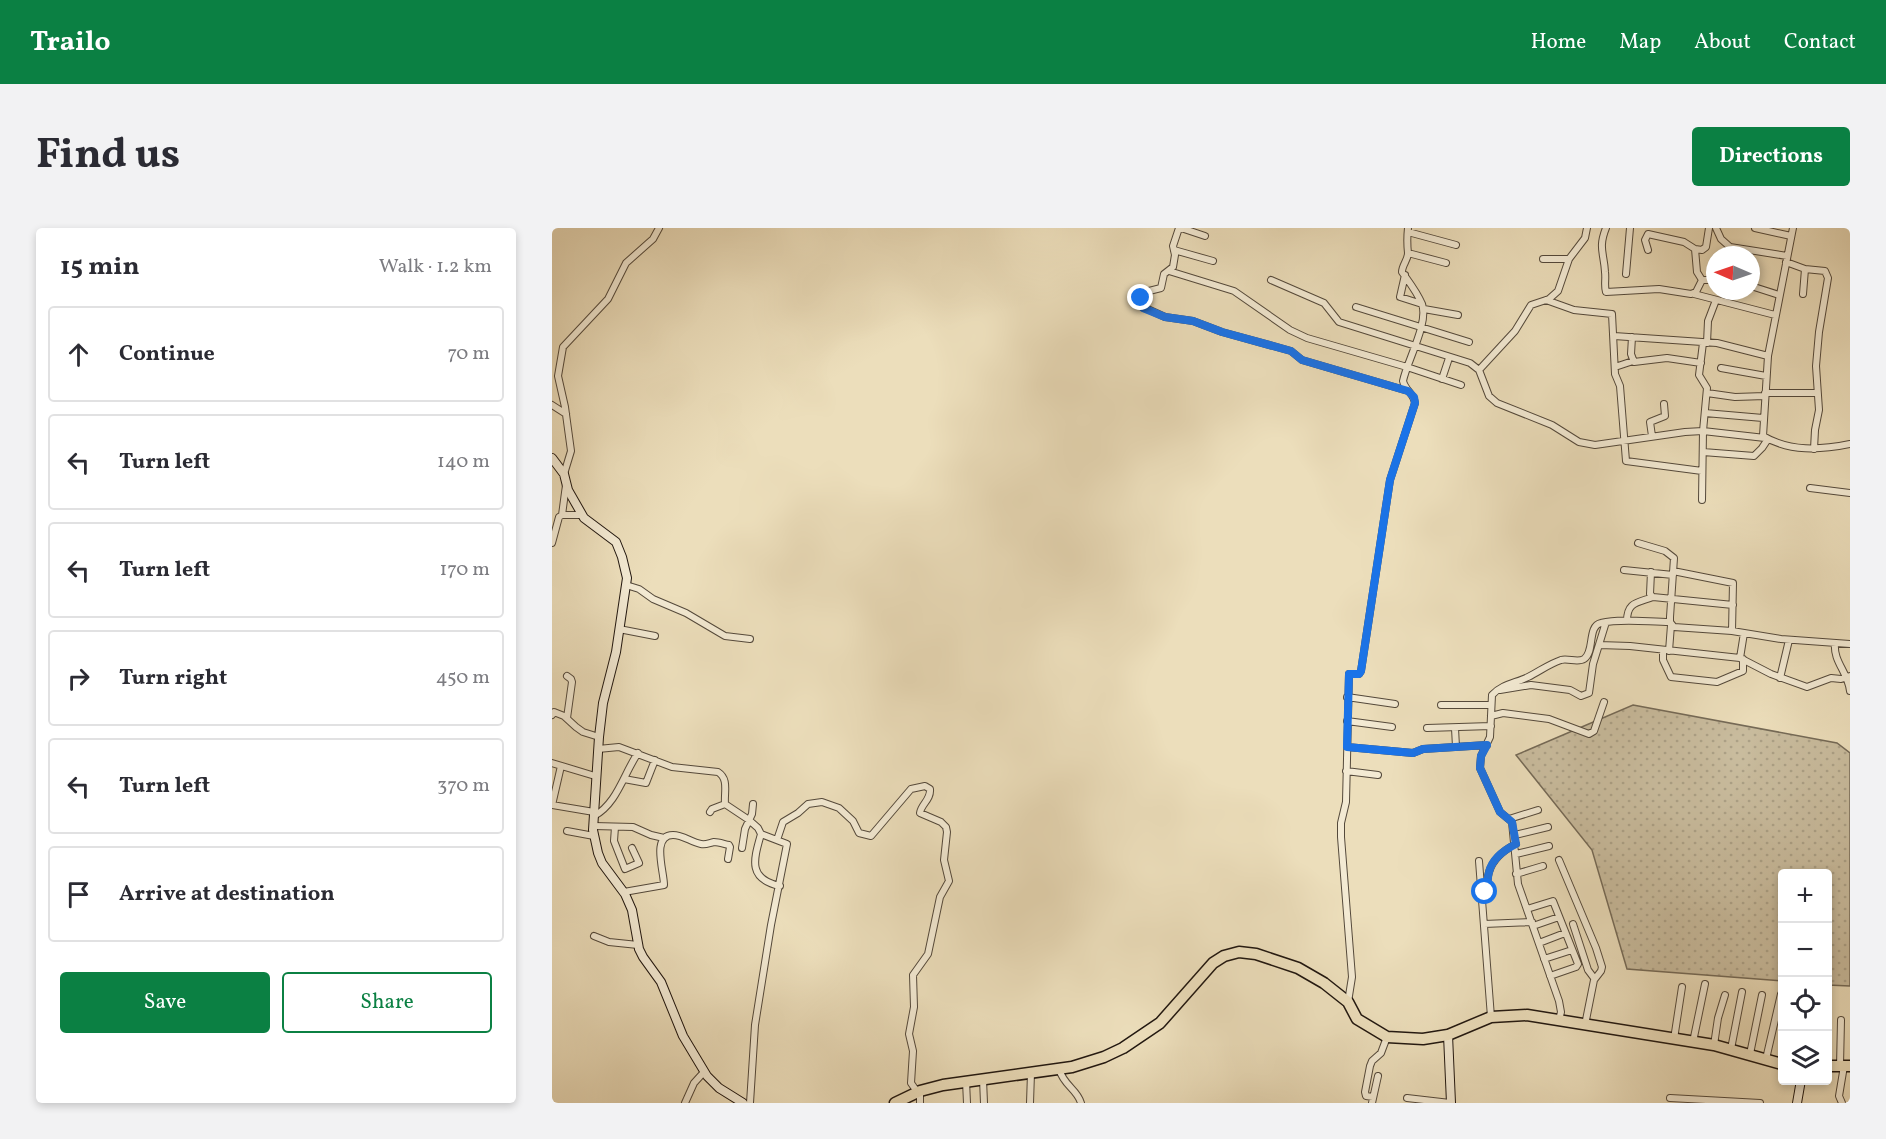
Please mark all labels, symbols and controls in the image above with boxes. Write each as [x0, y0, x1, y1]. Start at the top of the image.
text: Trailo [30, 23, 111, 62]
text: Home [1531, 28, 1586, 57]
text: Map [1619, 28, 1661, 57]
text: About [1694, 28, 1751, 57]
text: Contact [1784, 28, 1856, 57]
text: Find us [36, 127, 180, 186]
button: Directions [1692, 127, 1850, 186]
north arrow [1706, 246, 1760, 300]
text: 15 min [60, 249, 140, 285]
text: Walk · 1.2 km [379, 253, 492, 281]
route end [1127, 284, 1153, 310]
icon: ahead [62, 338, 95, 371]
text: Continue [119, 339, 215, 370]
text: 70 m [447, 340, 490, 368]
icon: left [62, 446, 95, 479]
text: Turn left [119, 447, 210, 478]
text: 140 m [437, 448, 490, 476]
icon: left [62, 554, 95, 587]
text: Turn left [119, 555, 210, 586]
text: 170 m [440, 556, 490, 584]
icon: right [62, 662, 95, 695]
text: Turn right [119, 663, 227, 694]
text: 450 m [436, 664, 490, 692]
icon: left [62, 770, 95, 803]
text: Turn left [119, 771, 210, 802]
text: 370 m [437, 772, 490, 800]
map controls [1778, 869, 1832, 1085]
button: + [1778, 869, 1832, 923]
icon: arrive [62, 878, 95, 911]
route start [1471, 878, 1497, 904]
text: Arrive at destination [119, 879, 335, 910]
button: − [1778, 923, 1832, 977]
button: Save [60, 972, 270, 1033]
button: Share [282, 972, 492, 1033]
button: locate [1778, 977, 1832, 1031]
button: layers [1778, 1031, 1832, 1085]

